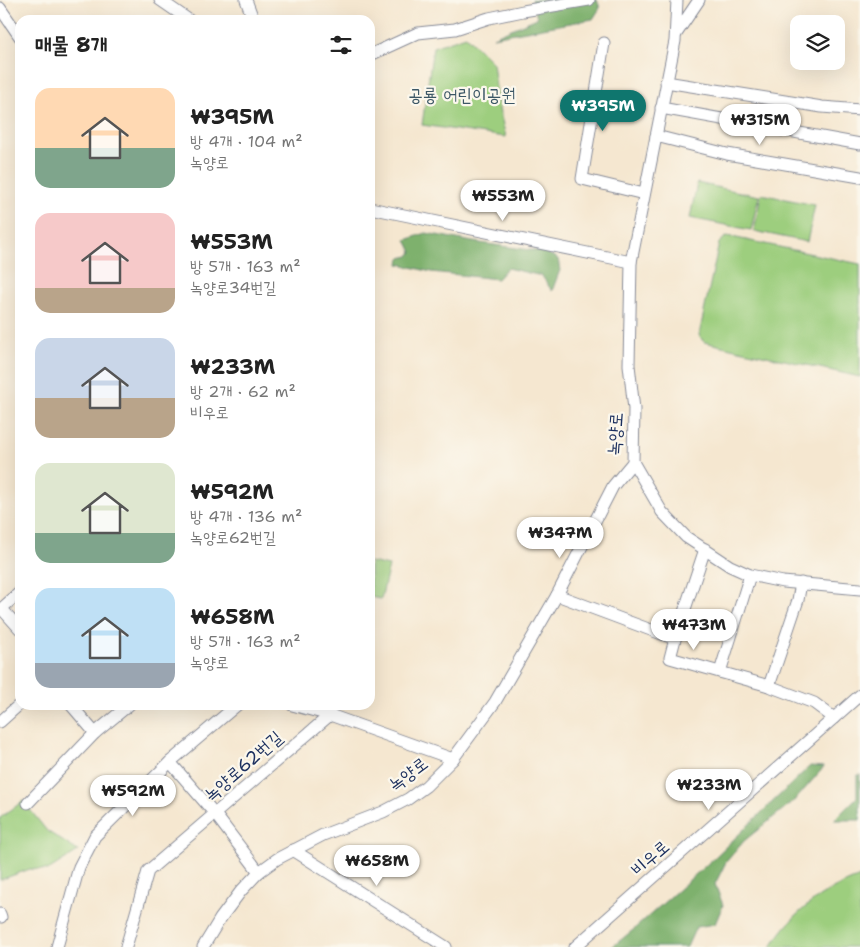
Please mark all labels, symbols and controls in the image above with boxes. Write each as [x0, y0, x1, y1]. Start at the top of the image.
map controls [790, 15, 845, 70]
button: layers [790, 15, 845, 70]
text: 매물 8개 [35, 31, 108, 59]
icon: filters [327, 31, 355, 59]
park label: 공룡 어린이공원 [408, 83, 516, 107]
pin: ₩395M [568, 90, 638, 132]
text: ₩395M [571, 95, 635, 116]
text: ₩395M [190, 103, 274, 131]
pin: ₩315M [725, 104, 795, 146]
icon: home [75, 108, 135, 168]
text: ₩315M [730, 109, 790, 130]
text: 방 4개 · 104 m² [190, 131, 303, 152]
text: 녹양로 [190, 152, 229, 173]
pin: ₩553M [468, 180, 538, 222]
text: ₩553M [471, 185, 535, 206]
text: ₩553M [190, 228, 273, 256]
icon: home [75, 233, 135, 293]
text: 방 5개 · 163 m² [190, 256, 301, 277]
text: 녹양로34번길 [190, 277, 276, 298]
text: ₩233M [190, 353, 275, 381]
icon: home [75, 358, 135, 418]
text: 방 2개 · 62 m² [190, 381, 296, 402]
text: 비우로 [190, 402, 229, 423]
street label: 녹양로 [602, 411, 628, 457]
text: ₩592M [190, 478, 274, 506]
icon: home [75, 483, 135, 543]
text: 방 4개 · 136 m² [190, 506, 302, 527]
pin: ₩347M [525, 516, 595, 559]
text: ₩347M [528, 522, 592, 543]
text: 녹양로62번길 [190, 527, 276, 548]
text: ₩658M [190, 603, 275, 631]
icon: home [75, 608, 135, 668]
pin: ₩473M [659, 608, 729, 651]
text: ₩473M [662, 614, 726, 635]
text: 방 5개 · 163 m² [190, 631, 301, 652]
text: 녹양로 [190, 652, 229, 673]
street label: 녹양로62번길 [199, 725, 288, 807]
street label: 녹양로 [383, 751, 433, 797]
pin: ₩233M [674, 768, 744, 811]
pin: ₩592M [98, 774, 168, 817]
text: ₩233M [676, 774, 742, 795]
text: ₩592M [101, 780, 165, 801]
street label: 비우로 [626, 835, 674, 881]
pin: ₩658M [342, 844, 412, 887]
text: ₩658M [345, 850, 409, 871]

